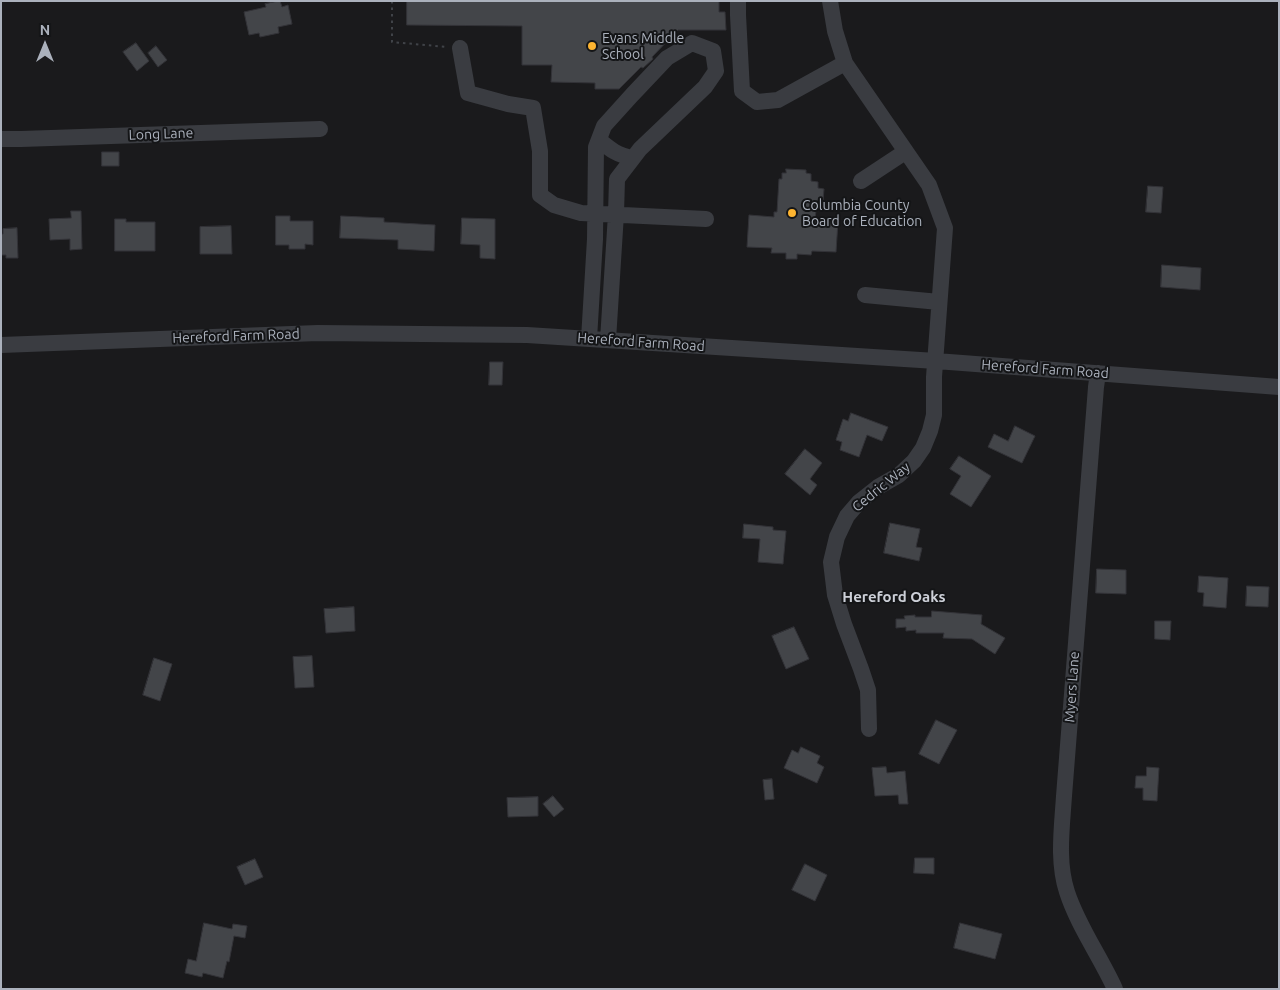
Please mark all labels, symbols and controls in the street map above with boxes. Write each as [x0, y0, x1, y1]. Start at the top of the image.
north arrow [20, 20, 70, 70]
text: N [40, 22, 50, 38]
place label: Evans Middle School [602, 30, 684, 62]
marker: Evans Middle School [586, 40, 598, 52]
street label: Long Lane [128, 124, 194, 144]
place label: Columbia County Board of Education [802, 197, 922, 230]
marker: Columbia County Board of Education [786, 207, 798, 219]
street label: Hereford Farm Road [172, 325, 300, 347]
street label: Hereford Farm Road [577, 329, 705, 355]
street label: Hereford Farm Road [981, 356, 1109, 382]
street label: Cedric Way [849, 459, 913, 515]
district label: Hereford Oaks [842, 588, 946, 606]
street label: Myers Lane [1061, 651, 1083, 723]

